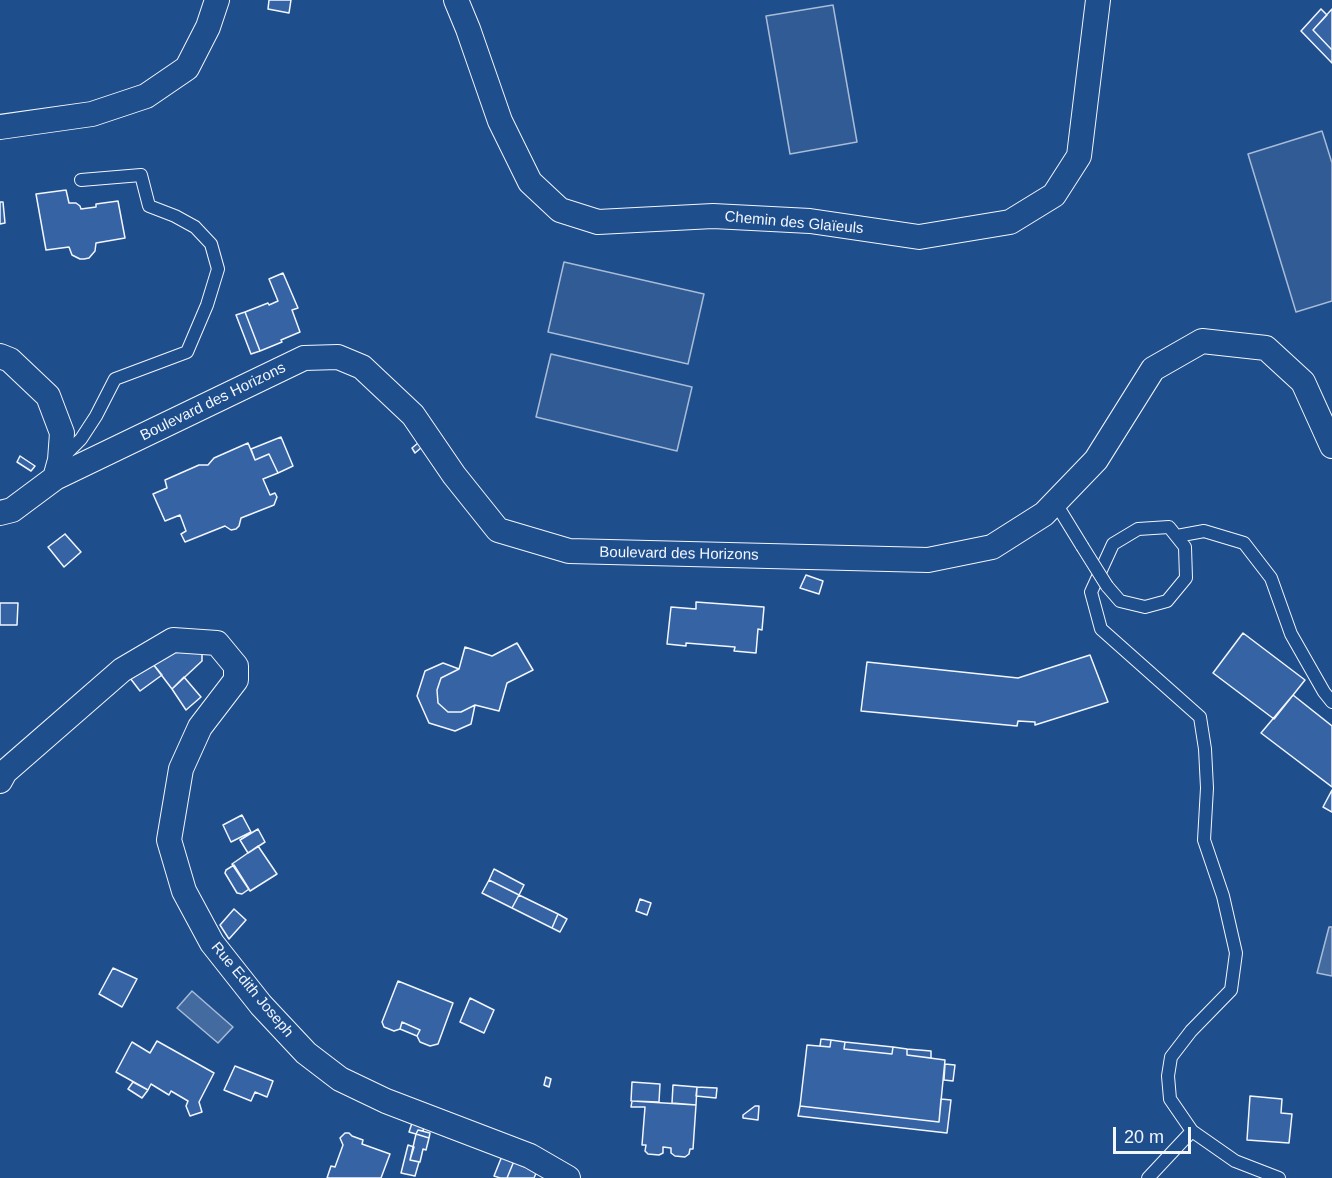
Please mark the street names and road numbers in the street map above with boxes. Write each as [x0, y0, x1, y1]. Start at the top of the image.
street label: Chemin des Glaïeuls [724, 208, 864, 238]
street label: Boulevard des Horizons [137, 359, 289, 445]
street label: Boulevard des Horizons [599, 544, 759, 564]
street label: Rue Edith Joseph [207, 939, 297, 1041]

